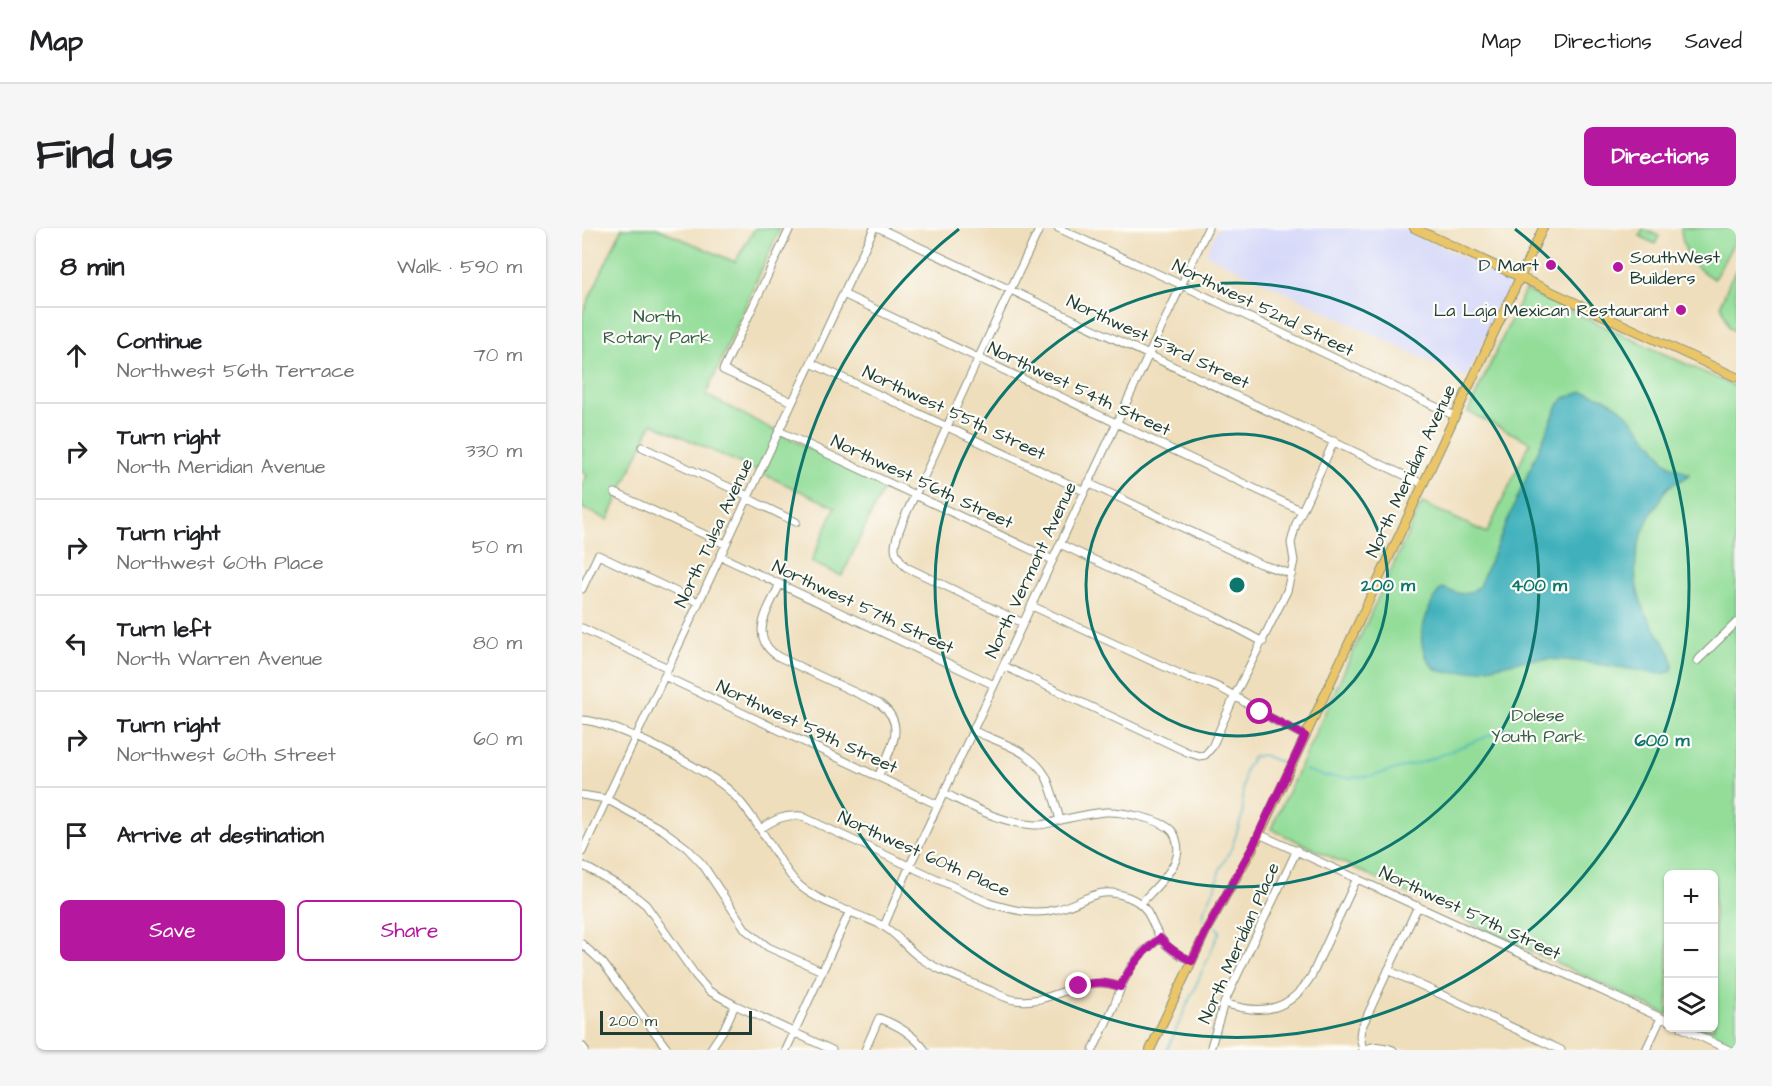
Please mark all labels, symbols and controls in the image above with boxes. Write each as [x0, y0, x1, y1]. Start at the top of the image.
text: Map [30, 22, 83, 61]
text: Map [1481, 27, 1521, 56]
text: Directions [1554, 27, 1652, 56]
text: Saved [1685, 27, 1742, 56]
text: Find us [36, 127, 173, 185]
button: Directions [1584, 127, 1736, 186]
place label: SouthWest Builders [1630, 245, 1721, 291]
text: 8 min [60, 249, 124, 285]
text: Walk · 590 m [397, 253, 522, 281]
street label: Northwest 52nd Street [1168, 253, 1359, 363]
place label: D Mart [1479, 253, 1540, 278]
marker: D Mart [1544, 258, 1558, 272]
marker: SouthWest Builders [1611, 260, 1625, 274]
street label: Northwest 53rd Street [1062, 289, 1254, 396]
place label: La Laja Mexican Restaurant [1434, 298, 1670, 323]
marker: La Laja Mexican Restaurant [1674, 303, 1688, 317]
park label: North Rotary Park [603, 304, 711, 351]
text: Continue [117, 326, 202, 357]
street label: Northwest 54th Street [983, 336, 1175, 443]
icon: ahead [60, 339, 93, 372]
text: 70 m [474, 341, 522, 369]
text: Northwest 56th Terrace [117, 357, 355, 385]
street label: Northwest 55th Street [858, 359, 1050, 467]
street label: North Meridian Avenue [1360, 380, 1462, 561]
text: Turn right [117, 422, 220, 453]
street label: Northwest 56th Street [827, 429, 1018, 536]
icon: right [60, 435, 93, 468]
text: 330 m [465, 437, 522, 465]
text: North Meridian Avenue [117, 453, 326, 481]
street label: North Tulsa Avenue [668, 454, 760, 612]
street label: North Vermont Avenue [979, 478, 1083, 662]
text: Turn right [117, 518, 220, 549]
icon: right [60, 531, 93, 564]
text: 50 m [472, 533, 522, 561]
text: Northwest 60th Place [117, 549, 324, 577]
street label: Northwest 57th Street [768, 554, 959, 660]
text: 200 m [1360, 573, 1416, 598]
text: 400 m [1511, 573, 1568, 598]
centre of rings [1227, 575, 1247, 595]
text: Turn left [117, 614, 211, 645]
icon: left [60, 627, 93, 660]
text: 80 m [473, 629, 522, 657]
text: North Warren Avenue [117, 645, 323, 673]
street label: Northwest 59th Street [712, 674, 902, 780]
route start [1246, 698, 1272, 724]
park label: Dolese Youth Park [1491, 703, 1585, 749]
text: Turn right [117, 710, 220, 741]
icon: right [60, 723, 93, 756]
text: 60 m [473, 725, 522, 753]
text: 600 m [1634, 728, 1691, 753]
text: Northwest 60th Street [117, 741, 336, 769]
street label: Northwest 60th Place [834, 805, 1014, 903]
icon: arrive [60, 819, 93, 852]
text: Arrive at destination [117, 820, 324, 851]
street label: North Meridian Place [1192, 858, 1286, 1028]
street label: Northwest 57th Street [1375, 860, 1566, 966]
map controls [1664, 870, 1718, 1032]
button: + [1664, 870, 1718, 924]
button: Save [60, 900, 285, 961]
button: Share [297, 900, 522, 961]
button: − [1664, 924, 1718, 978]
route end [1065, 972, 1091, 998]
button: layers [1664, 978, 1718, 1032]
scale bar [600, 1008, 752, 1036]
text: 200 m [609, 1010, 657, 1032]

